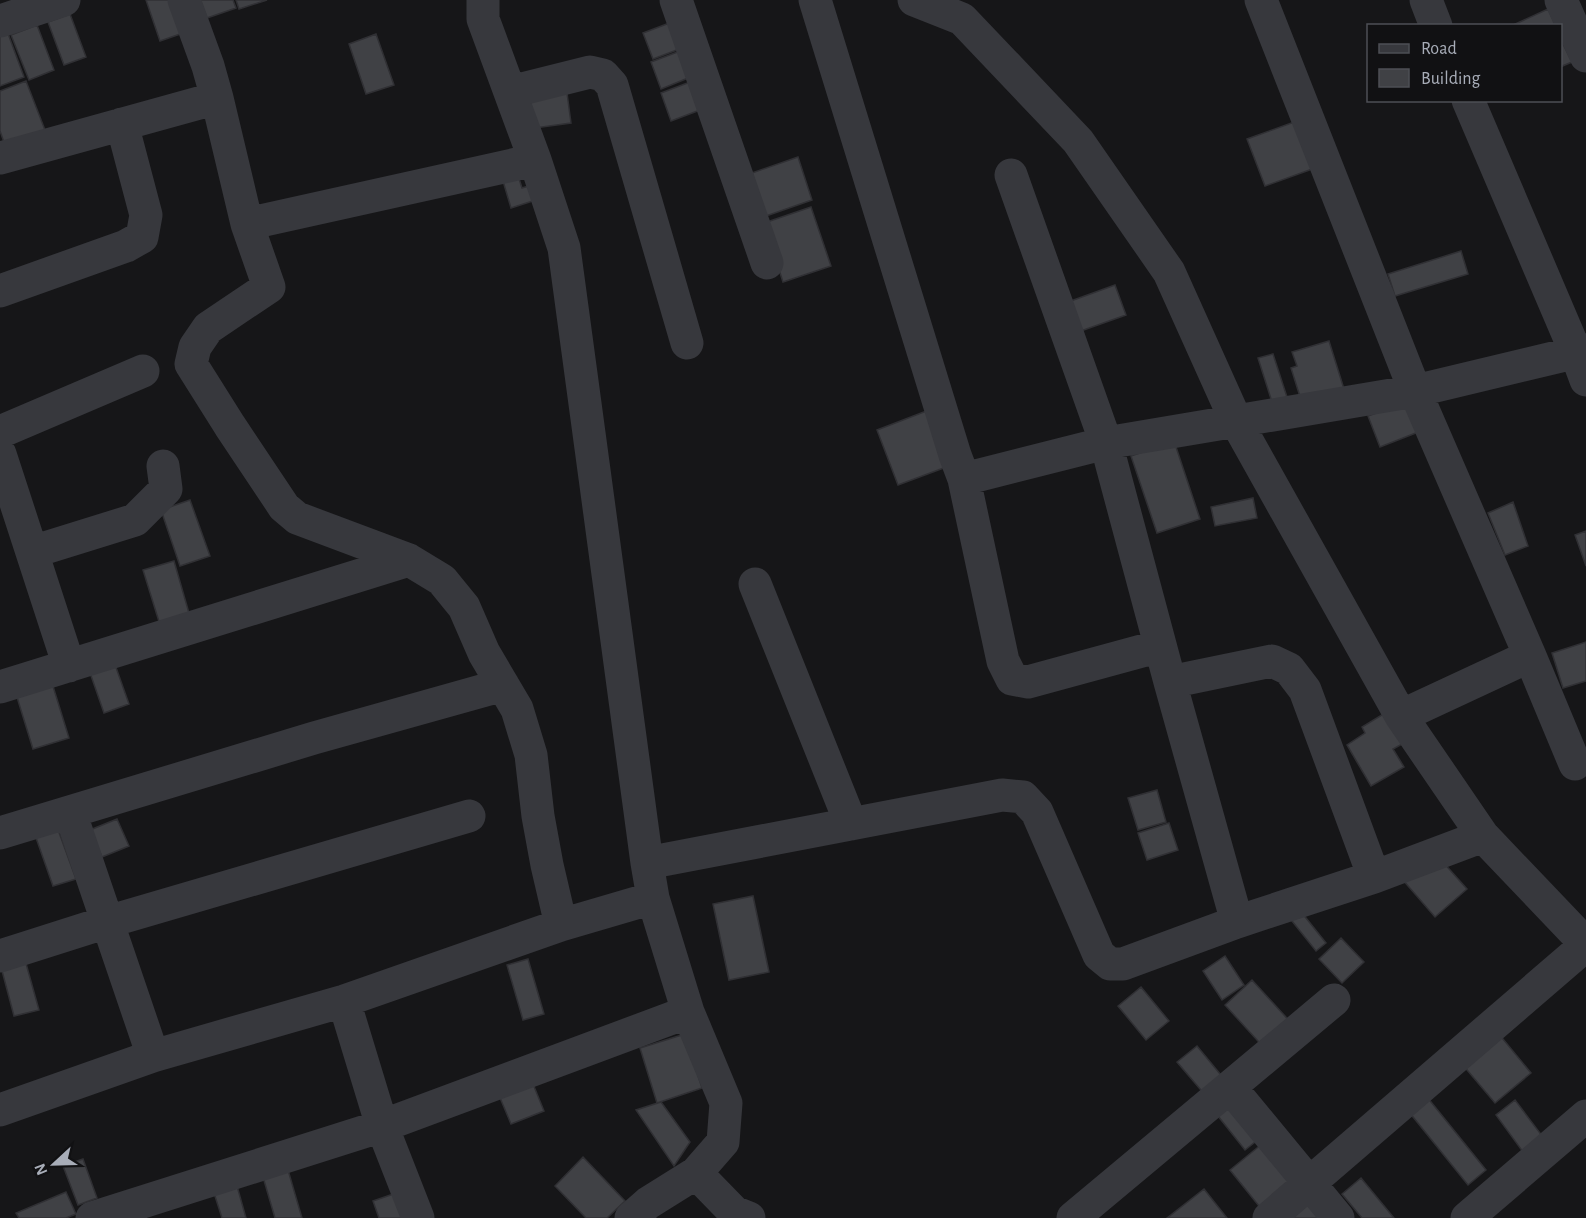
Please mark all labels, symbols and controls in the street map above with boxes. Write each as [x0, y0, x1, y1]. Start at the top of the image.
legend [1367, 24, 1562, 102]
text: Road [1421, 40, 1457, 58]
text: Building [1421, 70, 1481, 88]
north arrow [24, 1134, 84, 1194]
text: N [32, 1161, 51, 1177]

